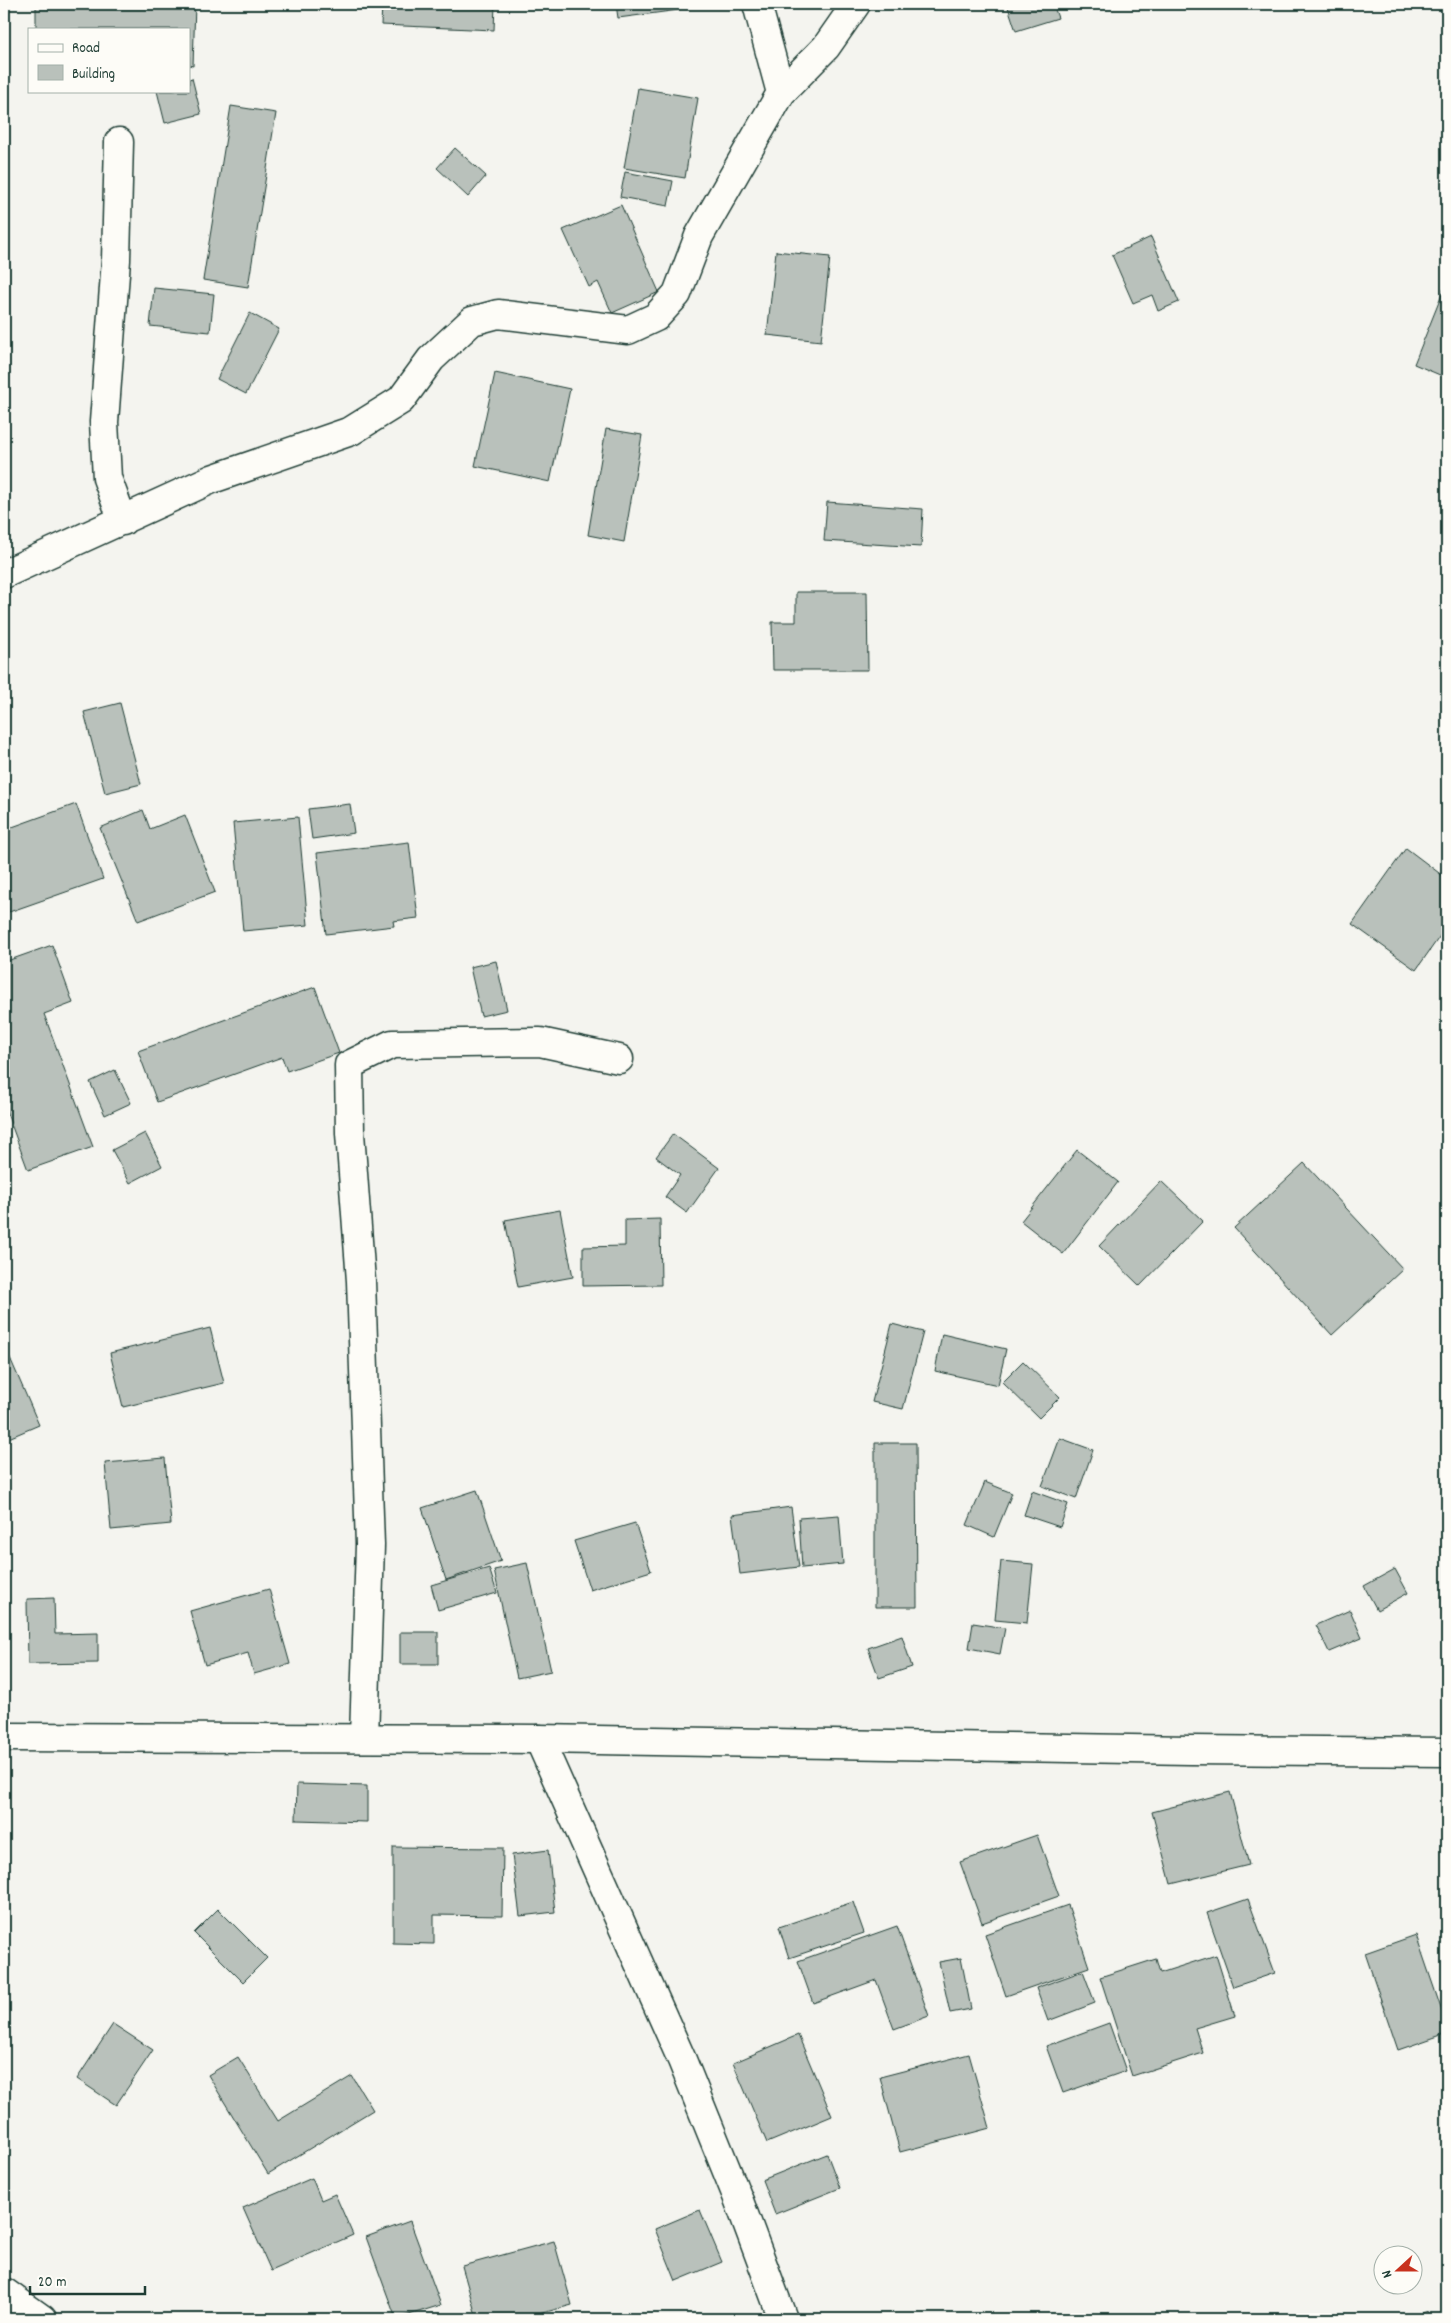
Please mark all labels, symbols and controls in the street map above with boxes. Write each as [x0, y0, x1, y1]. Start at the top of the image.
legend [28, 28, 190, 92]
text: Road [72, 38, 100, 60]
text: Building [72, 64, 115, 86]
north arrow [1374, 2246, 1424, 2296]
scale bar [30, 2263, 145, 2295]
text: N [1377, 2267, 1398, 2281]
text: 20 m [38, 2272, 66, 2294]

